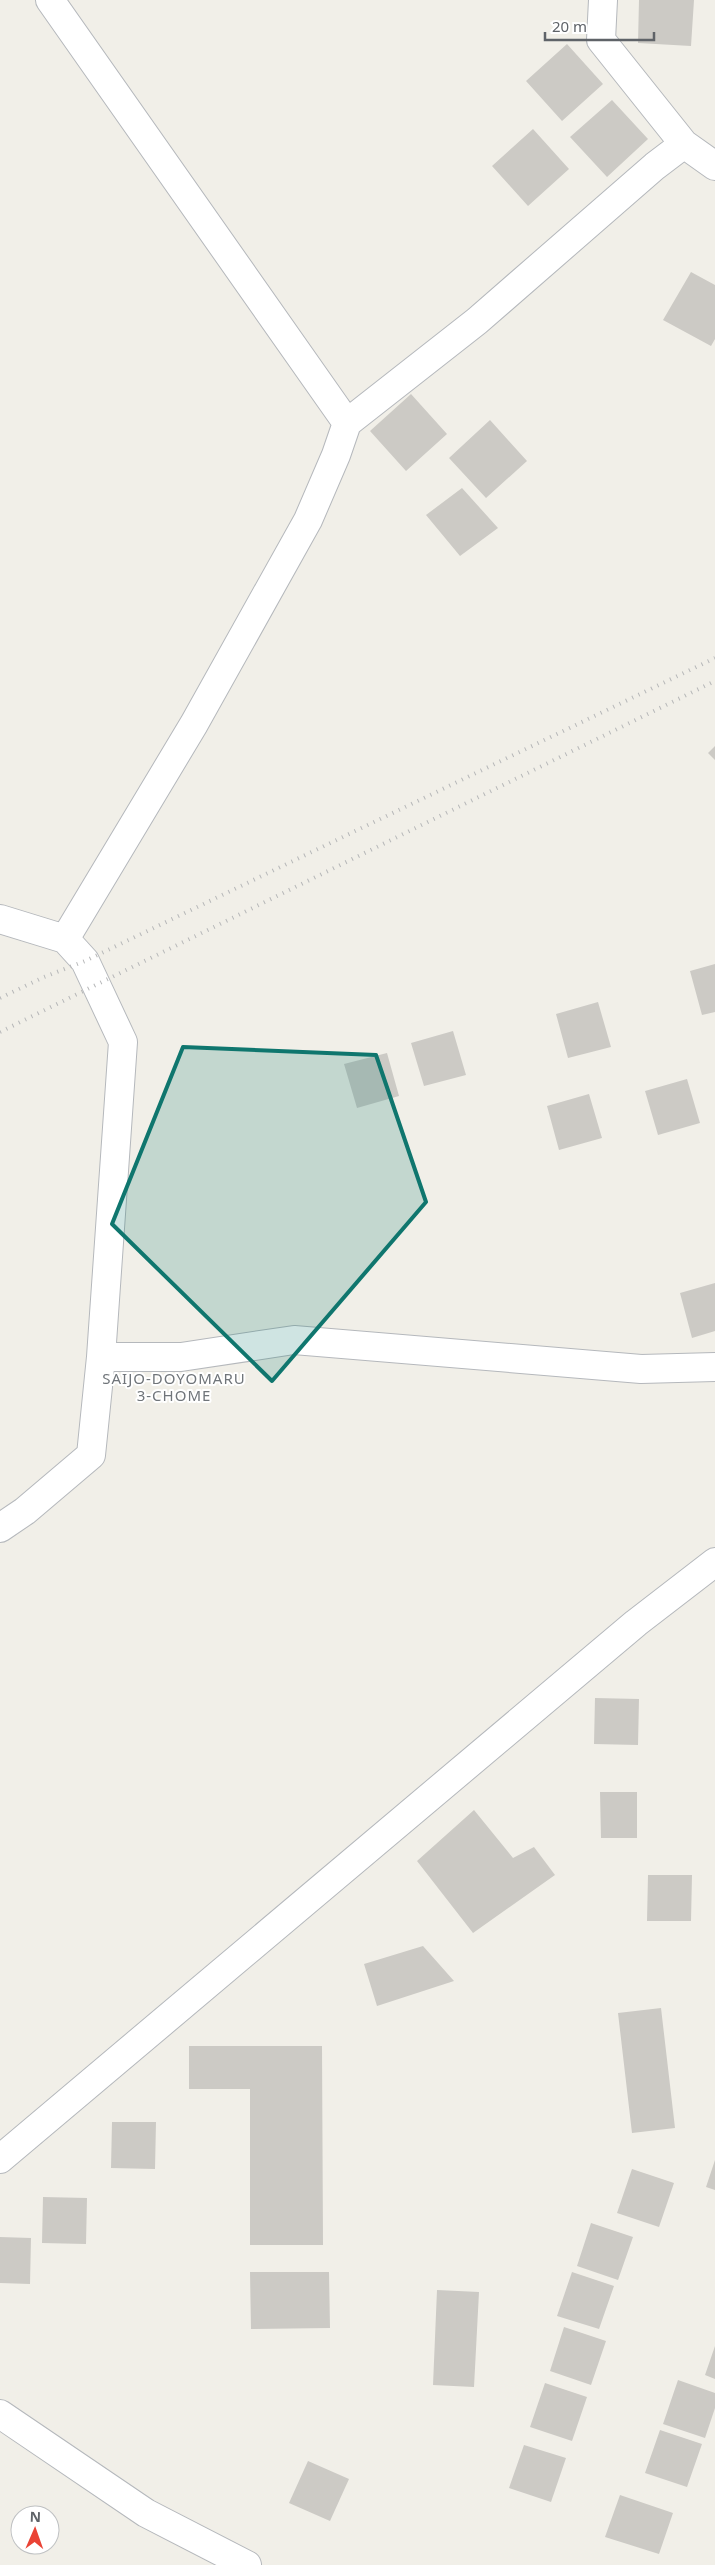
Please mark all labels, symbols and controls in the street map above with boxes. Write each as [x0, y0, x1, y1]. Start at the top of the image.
scale bar [545, 10, 654, 42]
text: 20 m [552, 16, 587, 36]
district label: SAIJO-DOYOMARU 3-CHOME [102, 1368, 246, 1405]
north arrow [10, 2505, 60, 2555]
text: N [29, 2507, 41, 2526]

